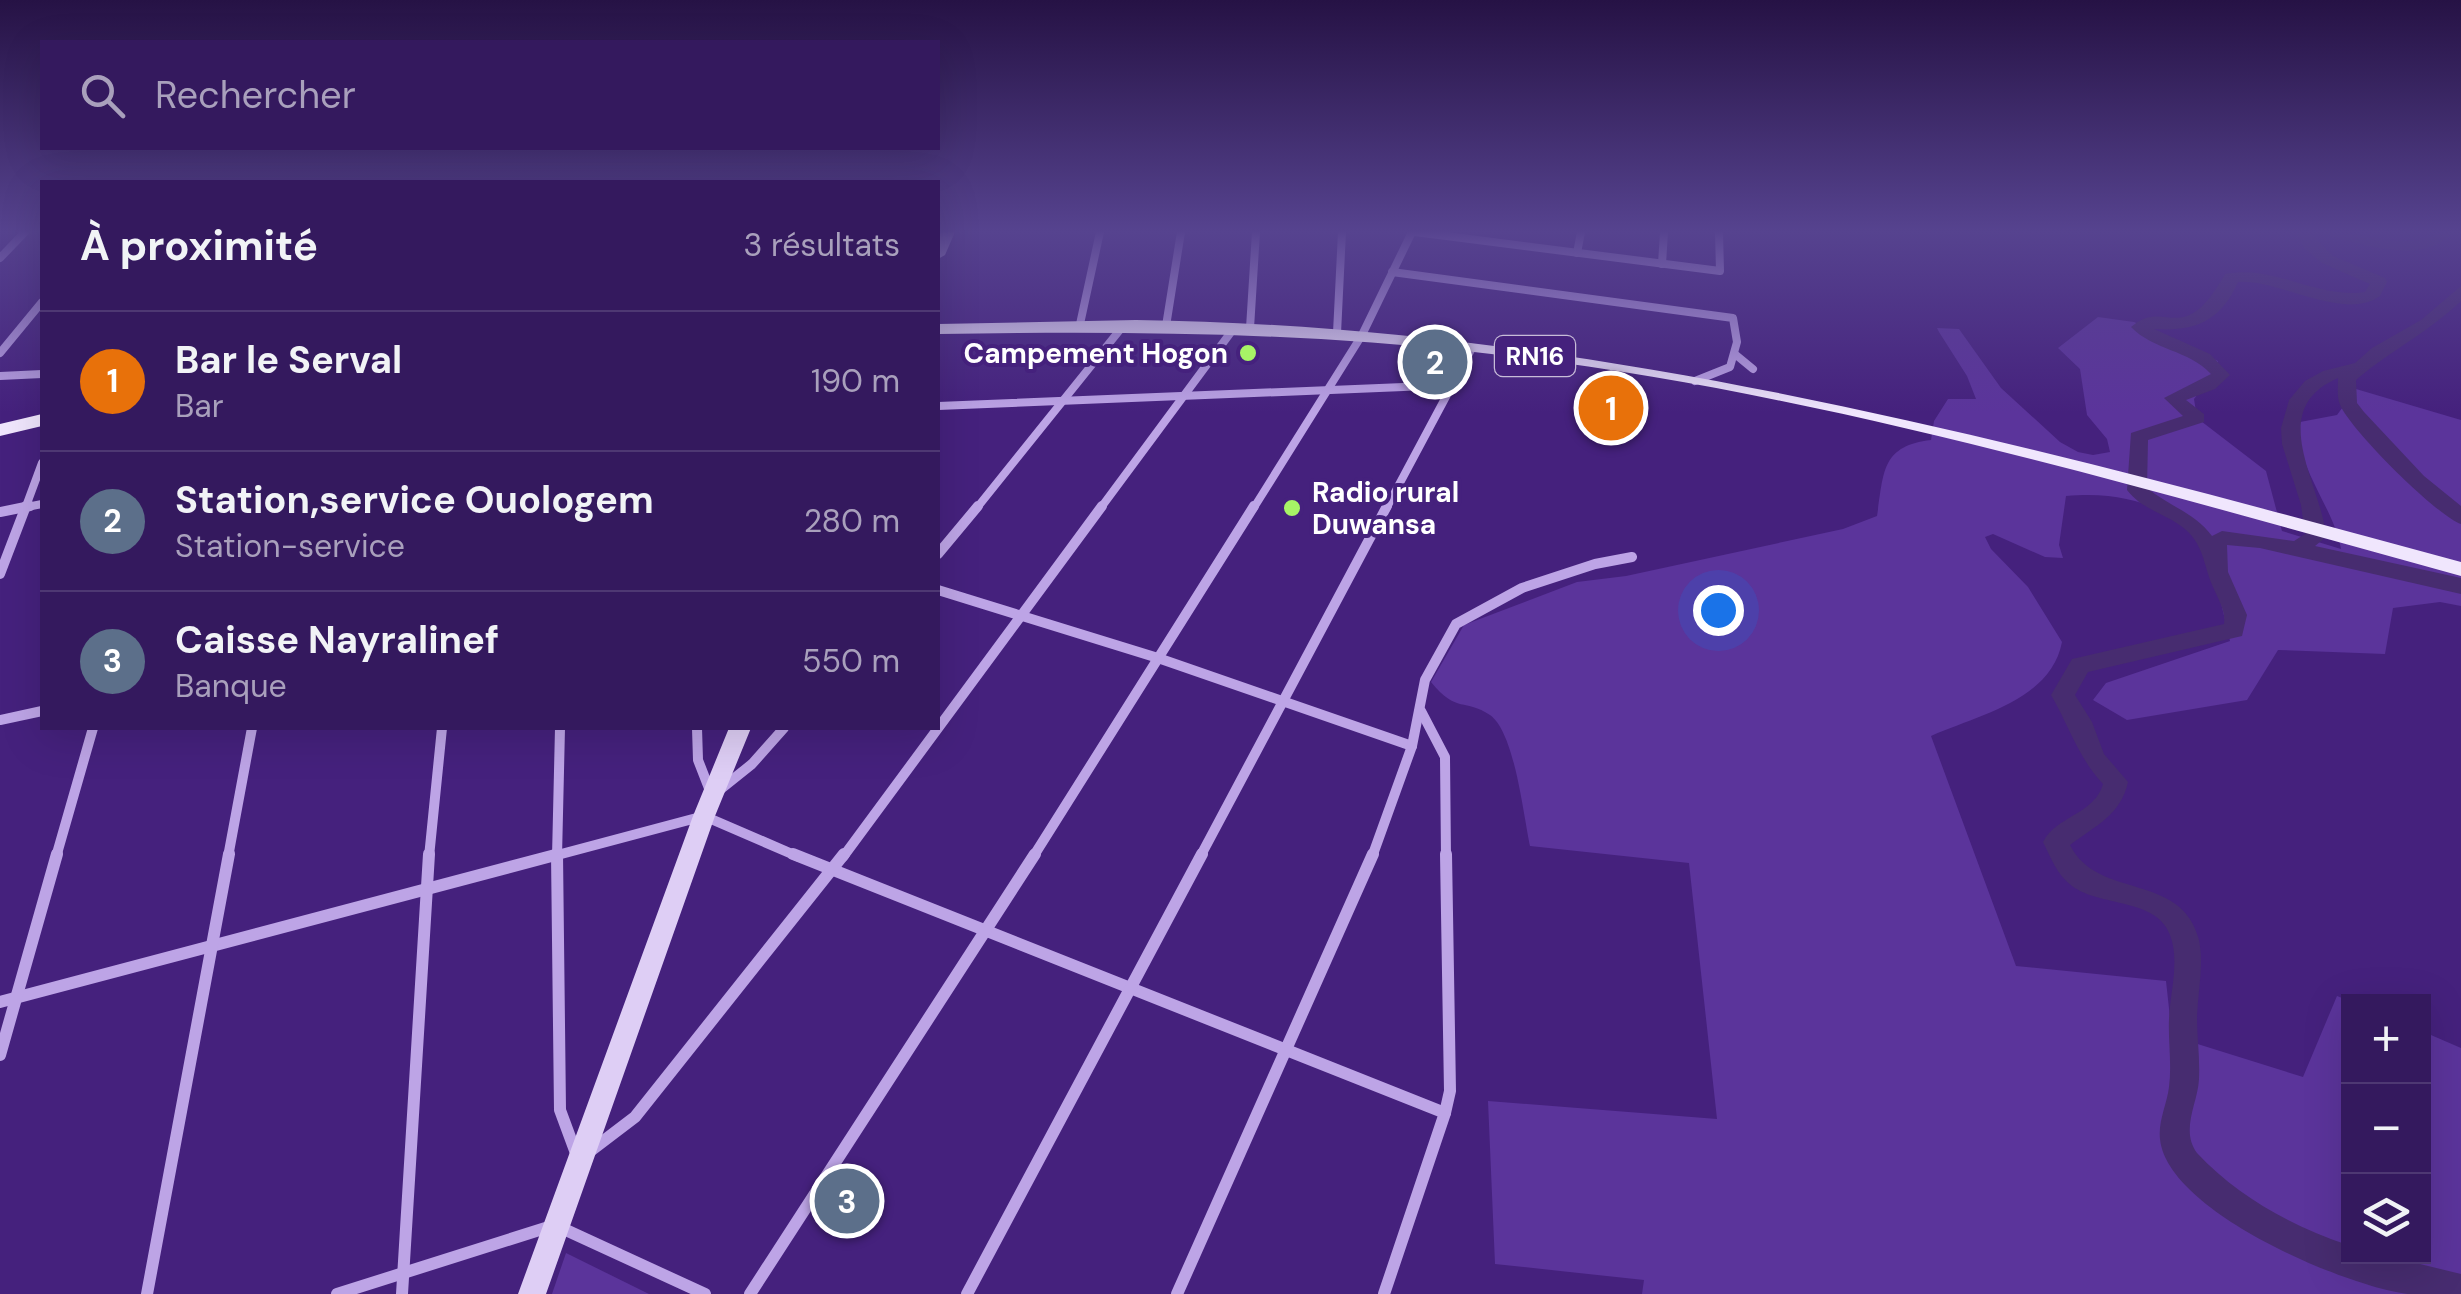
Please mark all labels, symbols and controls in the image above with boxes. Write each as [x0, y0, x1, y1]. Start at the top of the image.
search box [40, 40, 940, 150]
icon: search [75, 68, 130, 123]
text: Rechercher [155, 70, 356, 120]
text: À proximité [80, 218, 318, 273]
text: 3 résultats [744, 224, 900, 266]
pin: 2 [1402, 324, 1468, 400]
text: Bar le Serval [175, 335, 402, 385]
place label: Campement Hogon [964, 335, 1228, 372]
road number: RN16 [1495, 336, 1575, 376]
marker: Campement Hogon [1237, 342, 1259, 364]
text: 1 [107, 360, 118, 402]
text: 190 m [811, 360, 900, 402]
pin: 1 [1578, 370, 1644, 446]
text: Bar [175, 385, 224, 427]
place label: Radio rural Duwansa [1312, 474, 1459, 543]
text: Station,service Ouologem [175, 475, 654, 525]
marker: Radio rural Duwansa [1281, 497, 1303, 519]
text: 2 [103, 500, 122, 542]
text: 280 m [804, 500, 900, 542]
text: Station-service [175, 525, 405, 567]
your location [1693, 585, 1744, 636]
text: Caisse Nayralinef [175, 615, 499, 665]
text: 3 [103, 640, 122, 682]
text: 550 m [802, 640, 900, 682]
text: Banque [175, 665, 287, 707]
map controls [2341, 994, 2431, 1264]
button: + [2341, 994, 2431, 1084]
button: − [2341, 1084, 2431, 1174]
pin: 3 [814, 1164, 880, 1238]
button: layers [2341, 1174, 2431, 1264]

